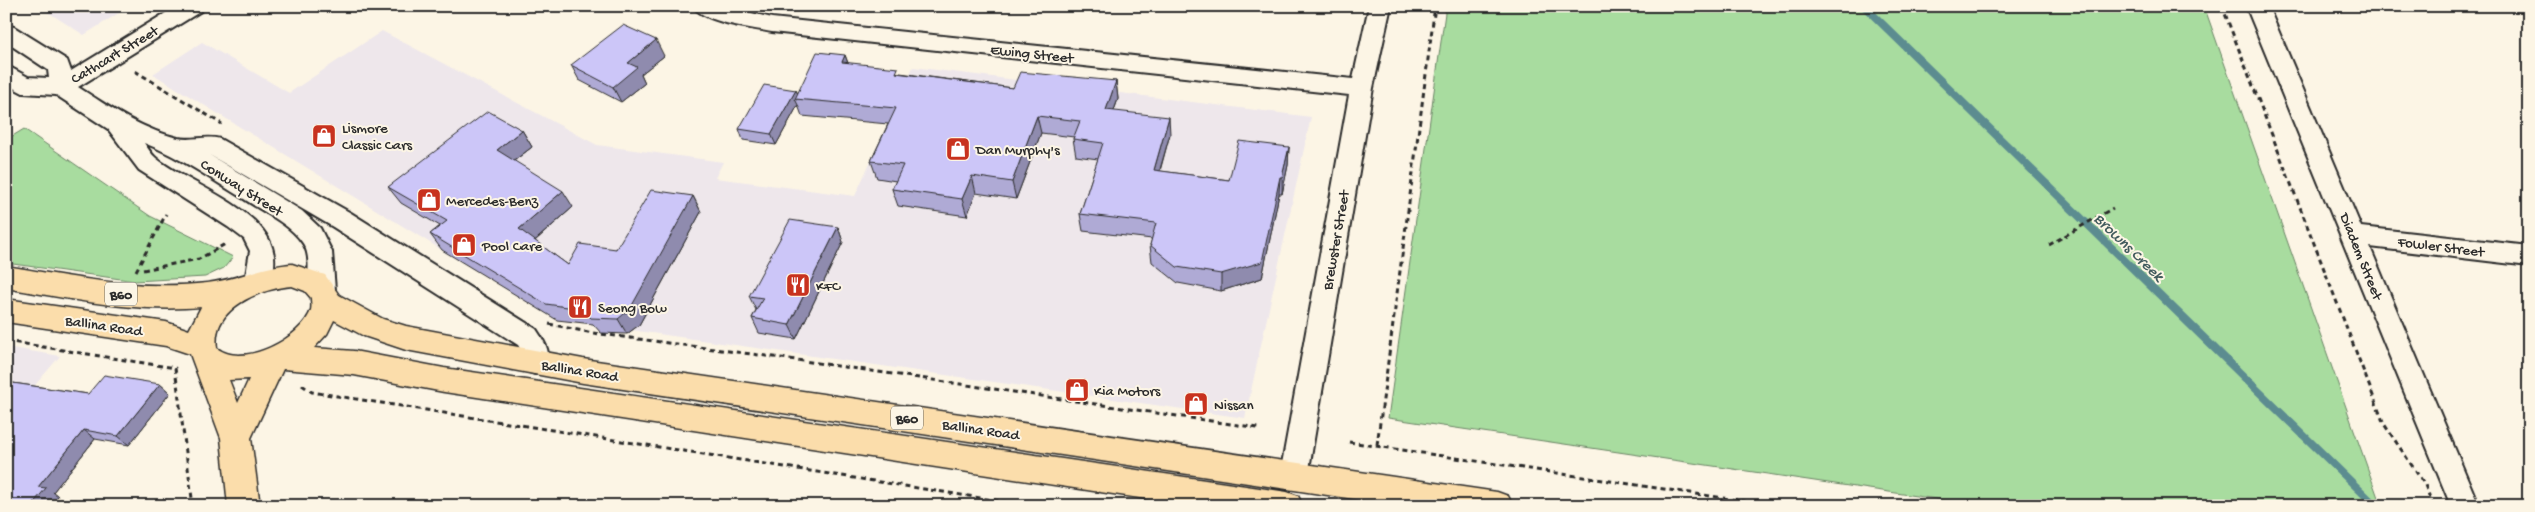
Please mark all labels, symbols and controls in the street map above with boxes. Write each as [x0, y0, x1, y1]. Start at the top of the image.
street label: Cathcart Street [68, 22, 164, 89]
street label: Ewing Street [989, 42, 1076, 68]
place label: Lismore Classic Cars [342, 120, 412, 155]
shop icon: Lismore Classic Cars [311, 123, 337, 149]
shop icon: Dan Murphy's [945, 136, 971, 162]
place label: Dan Murphy's [975, 142, 1060, 160]
street label: Conway Street [196, 156, 287, 222]
shop icon: Mercedes-Benz [416, 187, 442, 213]
street label: Brewster Street [1319, 187, 1355, 292]
place label: Mercedes-Benz [446, 193, 539, 211]
water label: Browns Creek [2089, 210, 2168, 288]
street label: Diadem Street [2334, 210, 2386, 305]
shop icon: Pool Care [451, 232, 477, 258]
street label: Fowler Street [2395, 234, 2487, 262]
place label: Pool Care [481, 238, 542, 256]
restaurant icon: KFC [785, 272, 811, 298]
place label: KFC [816, 278, 841, 296]
road number: B60 [105, 282, 137, 306]
restaurant icon: Seong Bow [567, 294, 593, 320]
place label: Seong Bow [598, 300, 667, 318]
street label: Ballina Road [63, 313, 145, 341]
street label: Ballina Road [539, 357, 621, 387]
shop icon: Kia Motors [1064, 377, 1090, 403]
place label: Kia Motors [1094, 383, 1161, 401]
shop icon: Nissan [1183, 391, 1209, 417]
place label: Nissan [1214, 397, 1254, 415]
road number: B60 [891, 406, 923, 429]
street label: Ballina Road [940, 417, 1022, 445]

